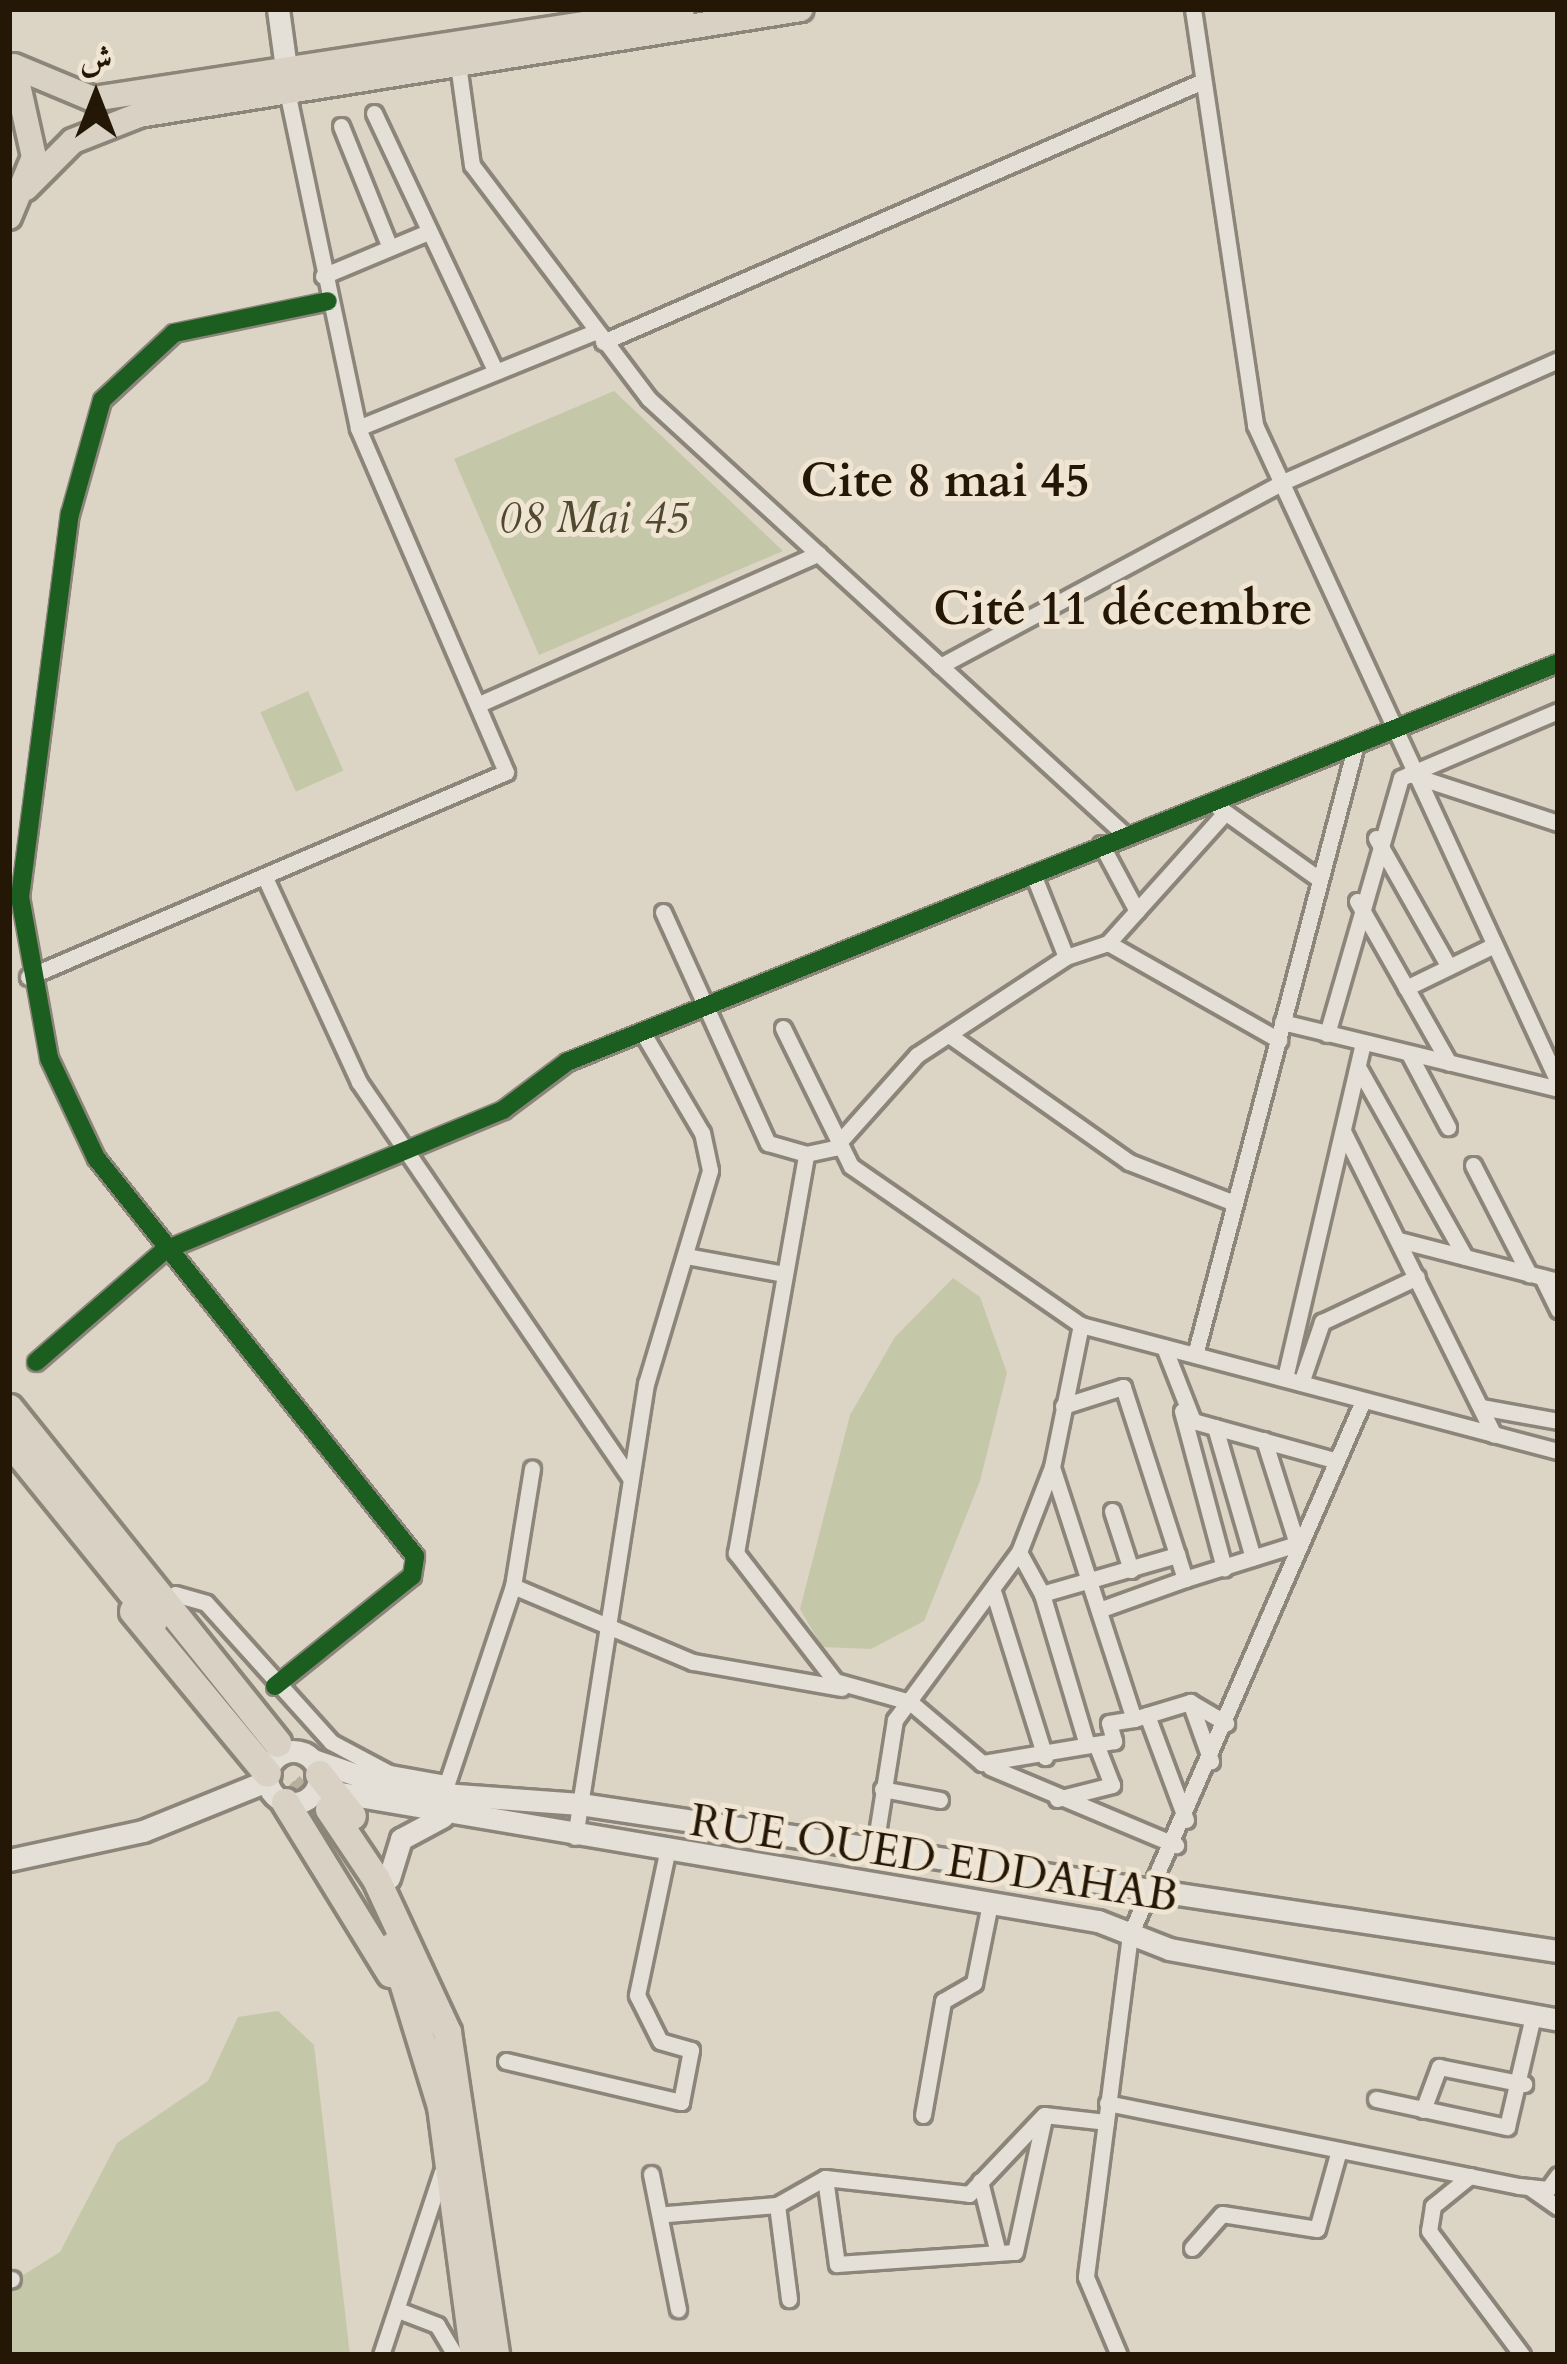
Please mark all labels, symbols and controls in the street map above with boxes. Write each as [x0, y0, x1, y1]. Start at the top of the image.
north arrow [36, 36, 156, 156]
text: ش [80, 37, 112, 82]
district label: Cite 8 mai 45 [801, 452, 1089, 510]
park label: 08 Mai 45 [497, 491, 689, 545]
district label: Cité 11 décembre [933, 580, 1313, 638]
street label: RUE OUED EDDAHAB [686, 1794, 1182, 1924]

